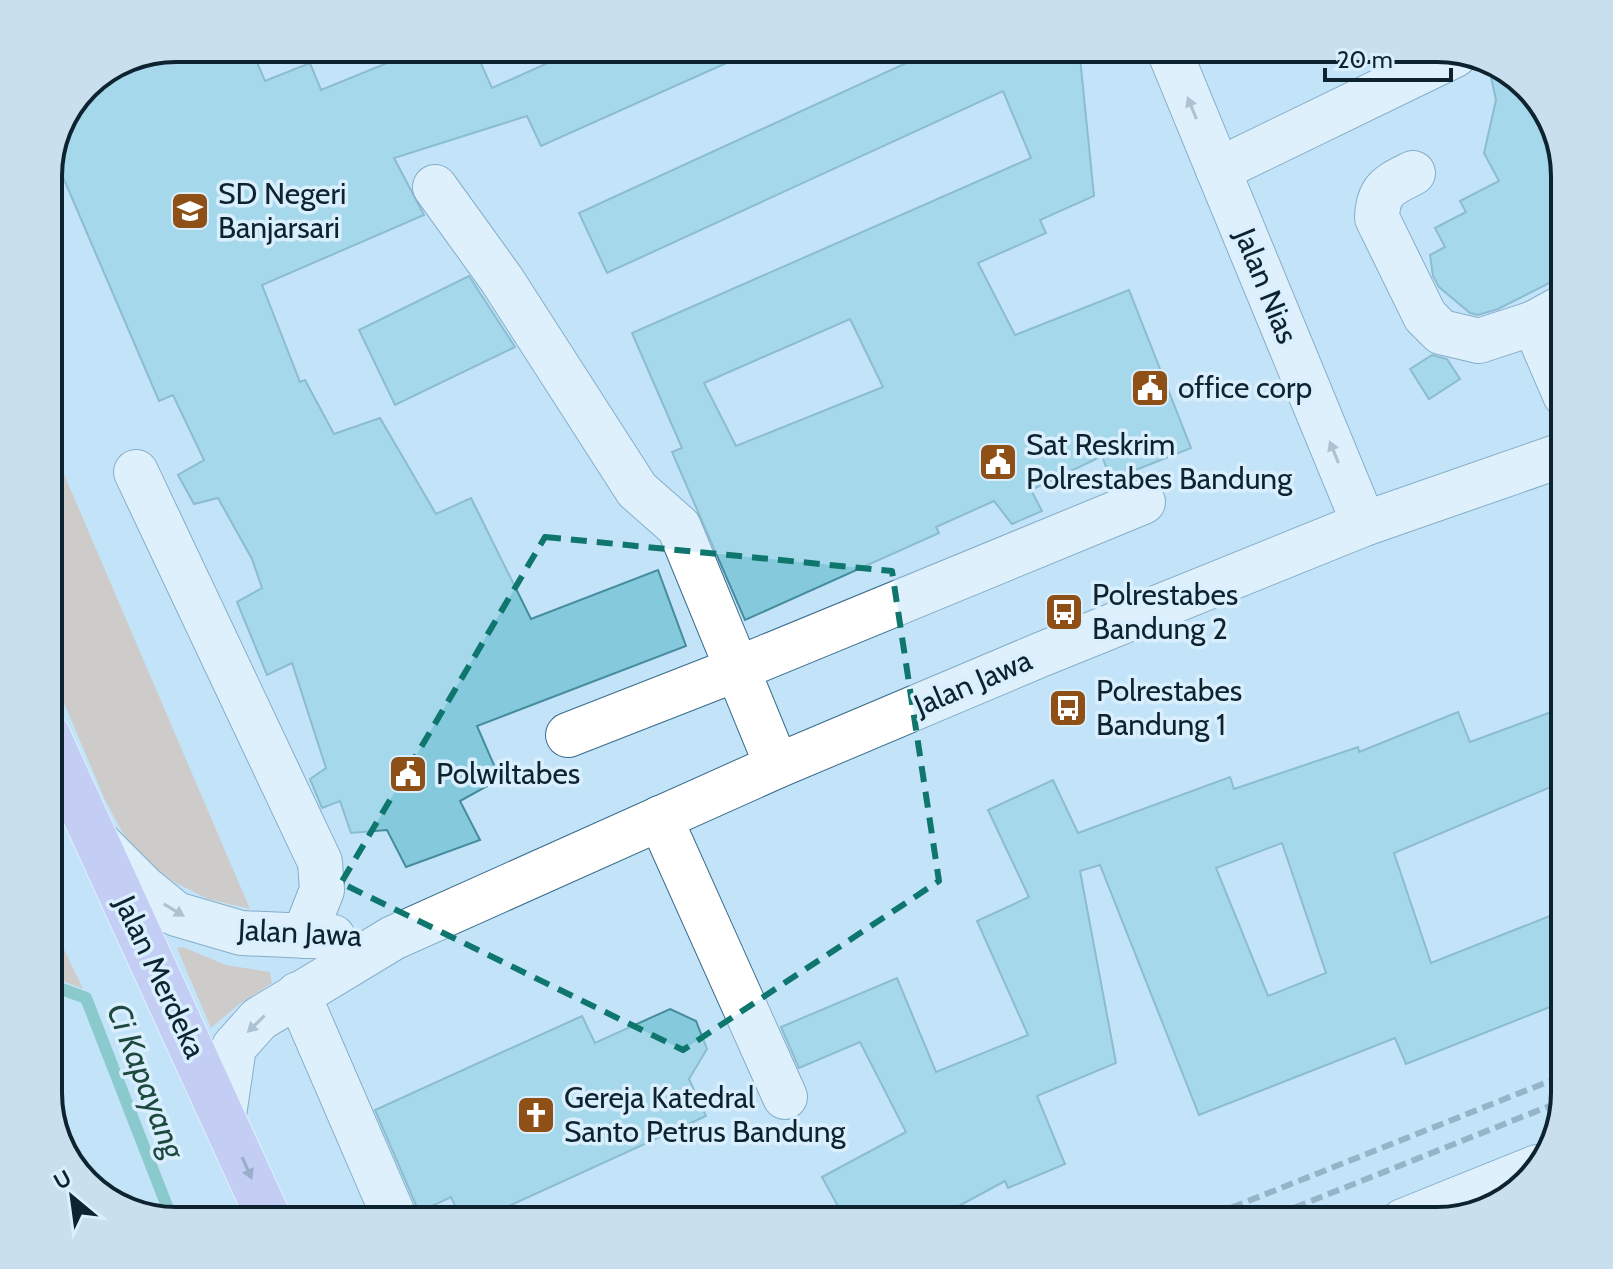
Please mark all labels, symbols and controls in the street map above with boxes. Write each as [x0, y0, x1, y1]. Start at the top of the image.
scale bar [1325, 32, 1451, 82]
text: 20 m [1337, 45, 1393, 74]
one-way arrow [1186, 96, 1199, 120]
place label: SD Negeri Banjarsari [218, 175, 346, 246]
school or university icon: SD Negeri Banjarsari [169, 190, 211, 232]
street label: Jalan Nias [1226, 222, 1306, 349]
public building icon: office corp [1129, 367, 1171, 409]
place label: office corp [1178, 369, 1312, 406]
place label: Sat Reskrim Polrestabes Bandung [1026, 426, 1293, 497]
one-way arrow [1328, 440, 1341, 464]
public building icon: Sat Reskrim Polrestabes Bandung [977, 441, 1019, 483]
place label: Polrestabes Bandung 2 [1092, 576, 1238, 647]
bus stop icon: Polrestabes Bandung 2 [1043, 591, 1085, 633]
street label: Jalan Jawa [908, 641, 1038, 724]
place label: Polrestabes Bandung 1 [1096, 672, 1242, 743]
bus stop icon: Polrestabes Bandung 1 [1047, 687, 1089, 729]
public building icon: Polwiltabes [387, 753, 429, 795]
place label: Polwiltabes [436, 755, 580, 792]
street label: Jalan Merdeka [106, 889, 214, 1064]
one-way arrow [163, 903, 185, 917]
street label: Jalan Jawa [236, 911, 364, 954]
water label: Ci Kapayang [99, 998, 194, 1165]
one-way arrow [247, 1014, 266, 1033]
place label: Gereja Katedral Santo Petrus Bandung [564, 1079, 847, 1150]
church icon: Gereja Katedral Santo Petrus Bandung [515, 1094, 557, 1136]
one-way arrow [240, 1156, 254, 1180]
north arrow [32, 1157, 112, 1237]
text: U [49, 1164, 76, 1196]

